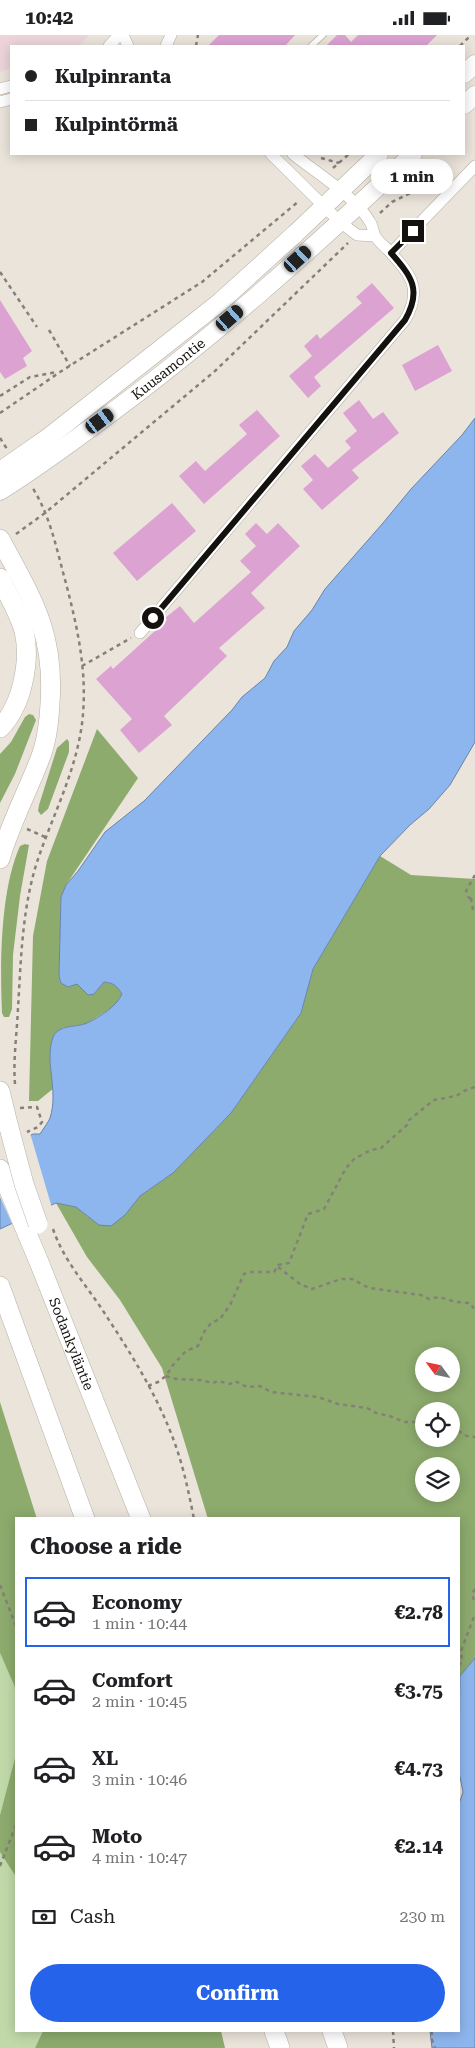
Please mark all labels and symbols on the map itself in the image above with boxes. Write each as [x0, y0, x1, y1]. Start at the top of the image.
callout: 1 min [372, 159, 454, 193]
route end [402, 220, 424, 242]
car [281, 243, 314, 275]
car [213, 302, 246, 334]
street label: Kuusamontie [128, 335, 208, 403]
car [83, 406, 116, 436]
route start [142, 607, 164, 629]
street label: Sodankyläntie [46, 1295, 97, 1393]
north arrow [415, 1347, 460, 1393]

